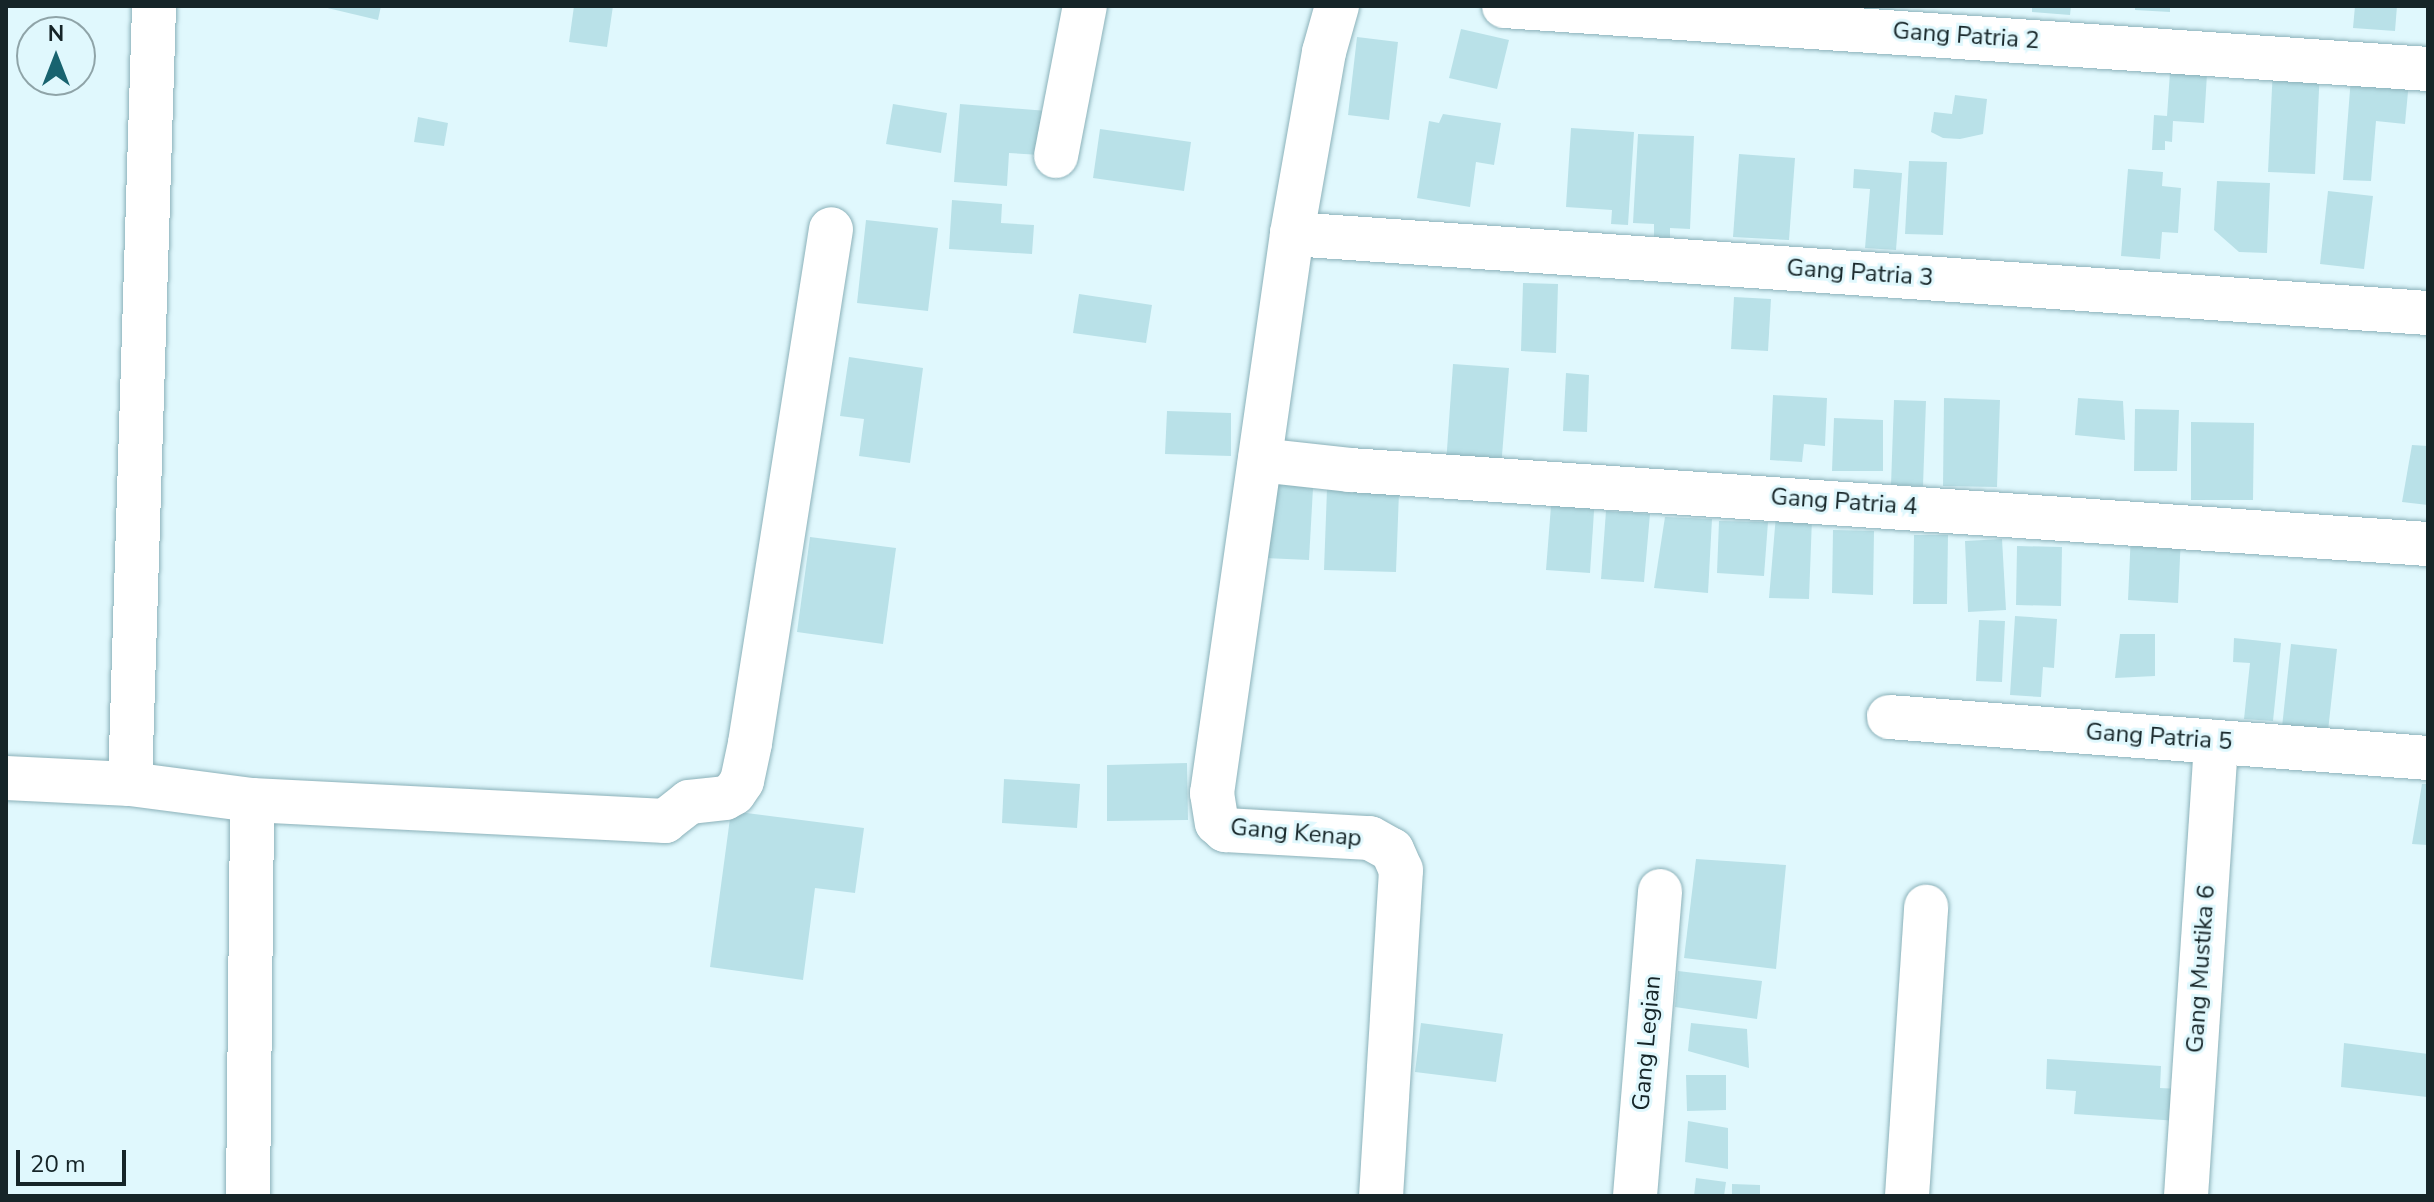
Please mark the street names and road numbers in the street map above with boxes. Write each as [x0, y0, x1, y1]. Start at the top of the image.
street label: Gang Patria 2 [1892, 17, 2040, 55]
street label: Gang Patria 3 [1786, 254, 1934, 292]
street label: Gang Patria 4 [1770, 483, 1918, 521]
street label: Gang Patria 5 [2085, 718, 2233, 756]
street label: Gang Kenap [1229, 813, 1363, 853]
street label: Gang Mustika 6 [2181, 884, 2221, 1054]
street label: Gang Legian [1627, 974, 1667, 1112]

